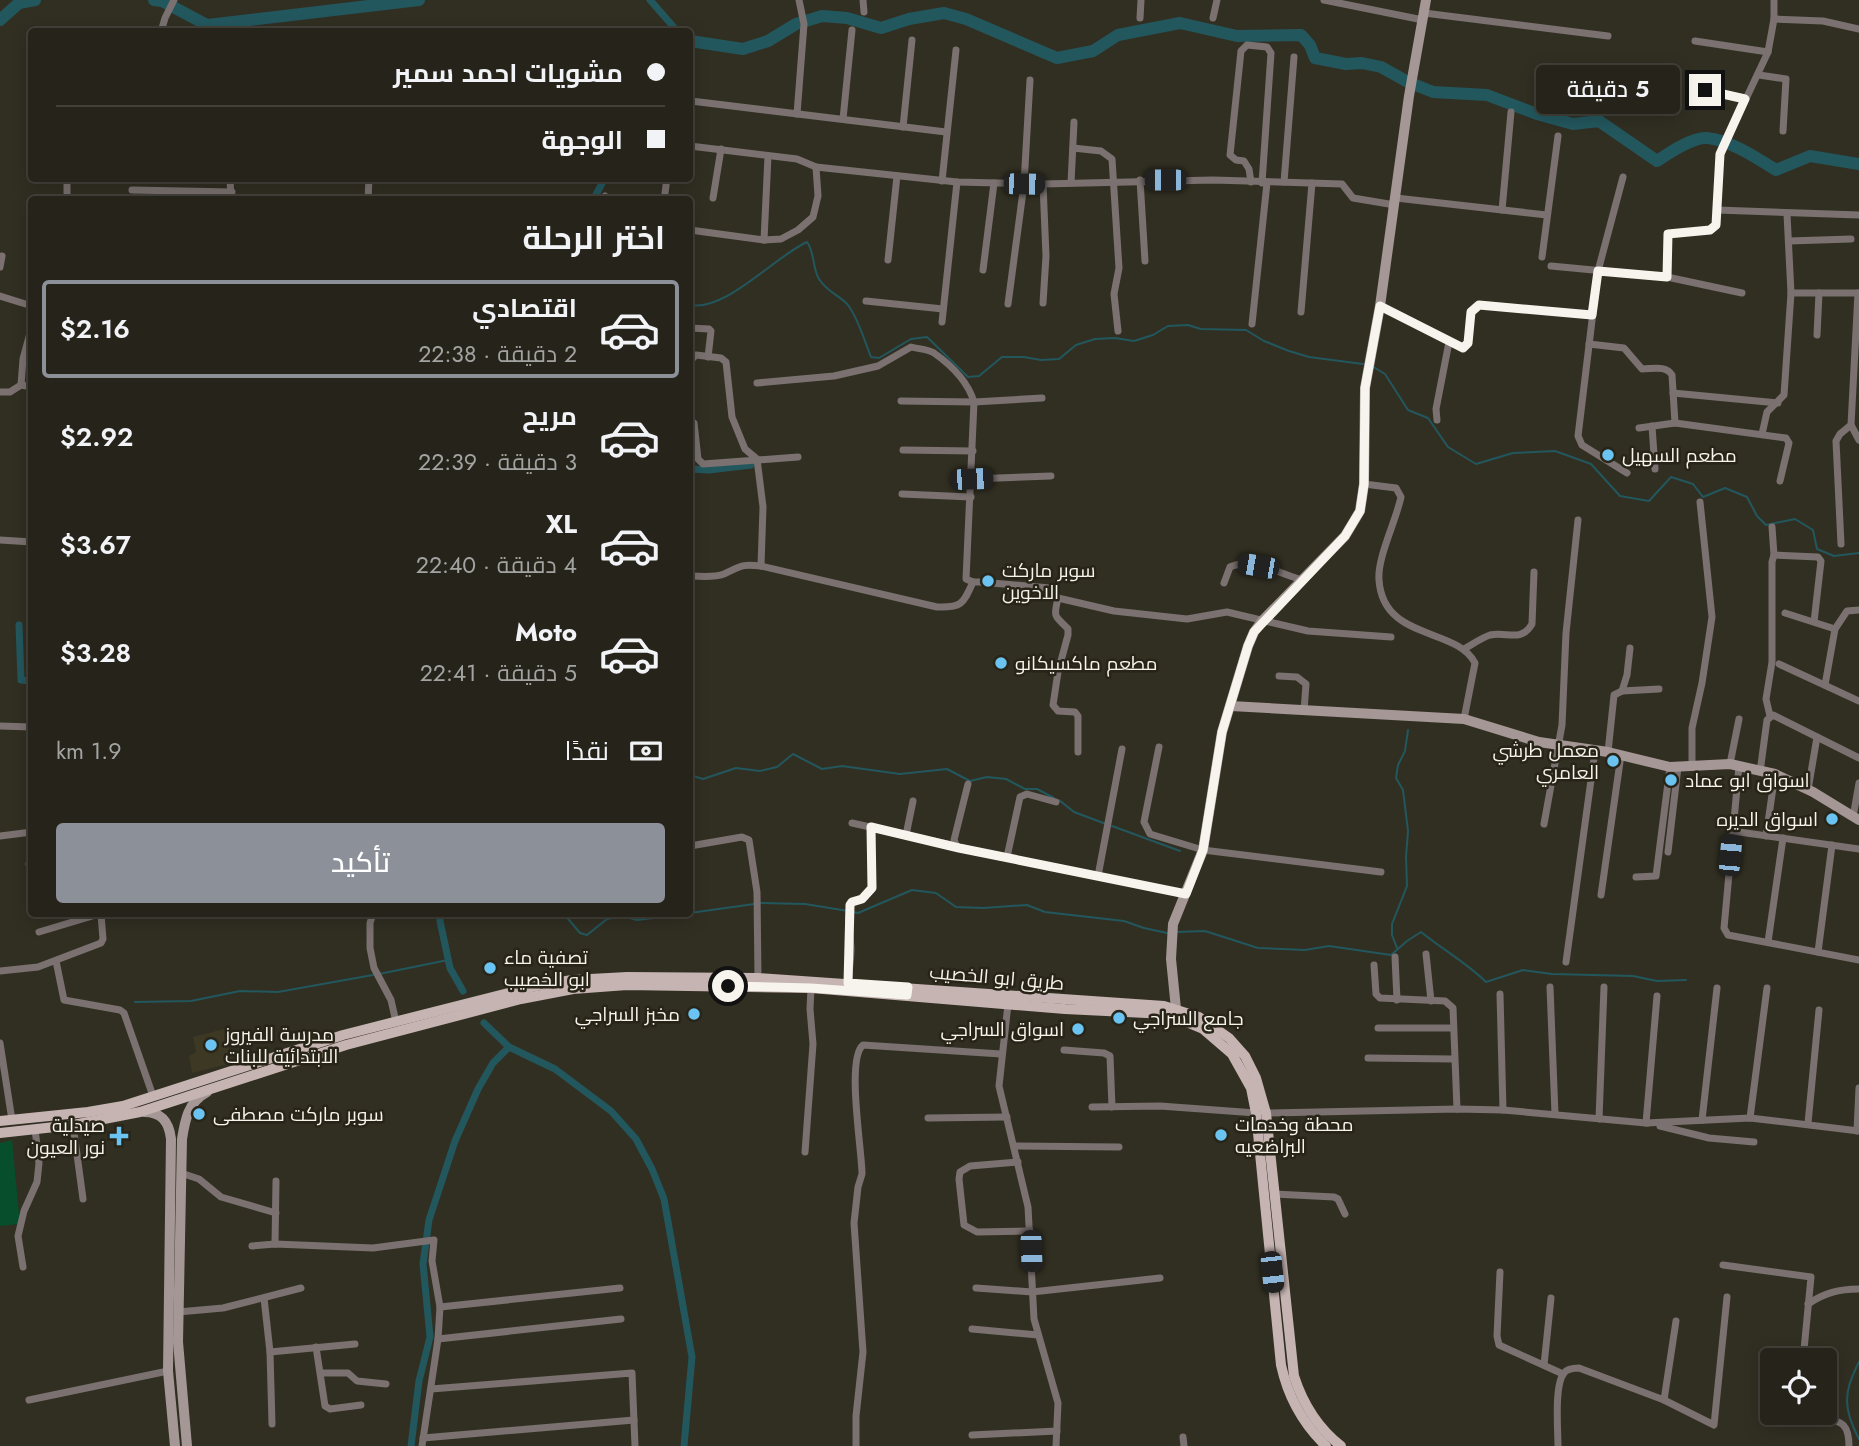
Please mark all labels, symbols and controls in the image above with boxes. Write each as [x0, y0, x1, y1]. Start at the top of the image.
text: مشويات احمد سمير [393, 54, 623, 92]
callout: 5 دقيقة [1537, 66, 1680, 114]
text: 5 دقيقة [1567, 72, 1649, 106]
route end [1689, 74, 1721, 106]
text: الوجهة [542, 121, 623, 159]
car [1145, 170, 1187, 191]
car [1003, 173, 1046, 195]
text: اختر الرحلة [522, 215, 665, 261]
text: اقتصادي [472, 289, 577, 327]
icon: car [598, 298, 661, 361]
text: $2.16 [60, 310, 130, 348]
text: 2 دقيقة · 22:38 [418, 337, 577, 371]
text: مريح [522, 397, 577, 435]
icon: car [598, 406, 661, 469]
text: $2.92 [60, 418, 133, 456]
place label: مطعم السهيل [1622, 442, 1737, 469]
text: 3 دقيقة · 22:39 [418, 445, 577, 479]
marker: مطعم السهيل [1600, 447, 1616, 463]
car [951, 468, 994, 490]
text: XL [545, 505, 577, 543]
icon: car [598, 514, 661, 577]
text: $3.67 [60, 526, 131, 564]
text: 4 دقيقة · 22:40 [416, 548, 577, 582]
car [1236, 552, 1281, 580]
place label: سوبر ماركت الاخوين [1002, 557, 1095, 606]
marker: سوبر ماركت الاخوين [980, 573, 996, 589]
text: Moto [515, 613, 577, 651]
icon: car [598, 622, 661, 685]
text: $3.28 [60, 634, 131, 672]
place label: مطعم ماكسيكانو [1015, 650, 1158, 677]
marker: مطعم ماكسيكانو [993, 655, 1009, 671]
text: 5 دقيقة · 22:41 [420, 656, 577, 690]
text: نقدًا [565, 732, 609, 770]
icon: cash [627, 732, 665, 770]
text: 1.9 km [56, 734, 121, 768]
place label: معمل طرشي العامري [1492, 737, 1599, 787]
marker: معمل طرشي العامري [1605, 753, 1621, 769]
place label: اسواق ابو عماد [1685, 767, 1810, 794]
marker: اسواق ابو عماد [1663, 772, 1679, 788]
place label: اسواق الديره [1717, 806, 1818, 833]
marker: اسواق الديره [1824, 811, 1840, 827]
button: تأكيد [56, 823, 665, 903]
car [1718, 833, 1743, 877]
place label: تصفية ماء ابو الخصيب [504, 944, 590, 993]
street label: طريق ابو الخصيب [928, 958, 1065, 997]
marker: تصفية ماء ابو الخصيب [482, 960, 498, 976]
route start [712, 970, 744, 1002]
place label: مخبز السراجي [575, 1001, 680, 1029]
place label: جامع السراجي [1133, 1005, 1244, 1033]
marker: مخبز السراجي [686, 1006, 702, 1022]
marker: جامع السراجي [1111, 1010, 1127, 1026]
place label: اسواق السراجي [940, 1016, 1064, 1044]
place label: مدرسة الفيروز الابتدائية للبنات [224, 1021, 338, 1070]
marker: اسواق السراجي [1070, 1021, 1086, 1037]
marker: مدرسة الفيروز الابتدائية للبنات [203, 1037, 219, 1053]
place label: سوبر ماركت مصطفى [213, 1101, 384, 1128]
marker: سوبر ماركت مصطفى [191, 1106, 207, 1122]
place label: محطة وخدمات البراضعيه [1235, 1111, 1353, 1160]
place label: صيدلية نور العيون [27, 1112, 105, 1161]
marker: محطة وخدمات البراضعيه [1213, 1127, 1229, 1143]
marker: صيدلية نور العيون [111, 1128, 127, 1144]
car [1020, 1230, 1043, 1272]
car [1260, 1250, 1285, 1294]
map controls [1760, 1348, 1837, 1425]
button: locate [1760, 1348, 1837, 1425]

